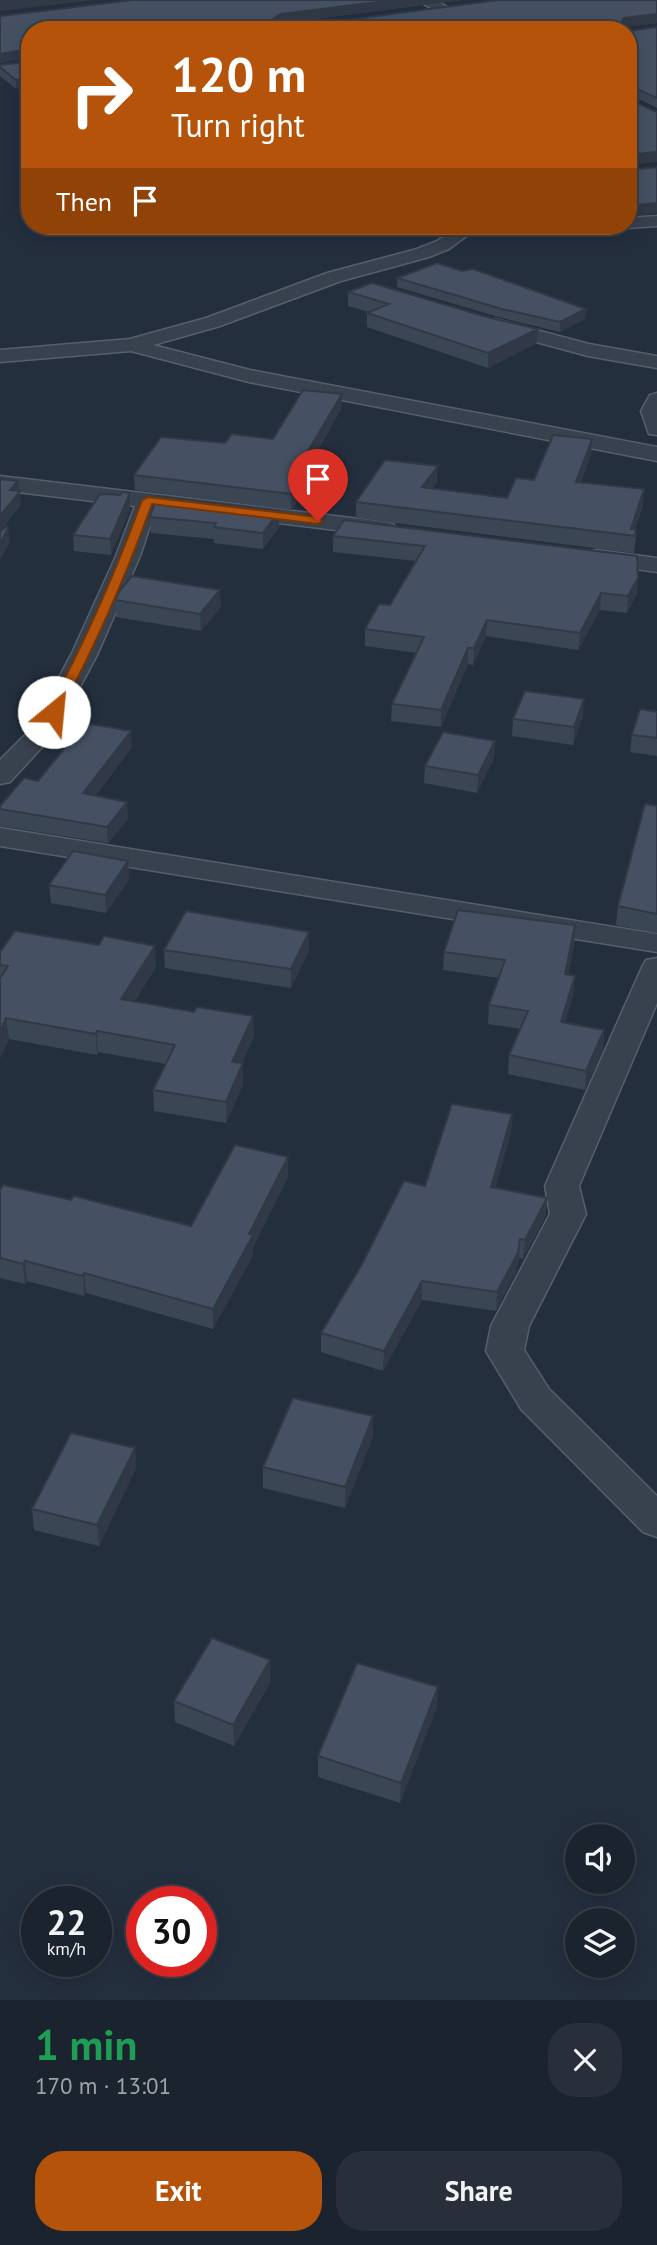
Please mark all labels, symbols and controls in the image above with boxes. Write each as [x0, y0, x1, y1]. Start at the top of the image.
text: 120 m [171, 42, 306, 106]
icon: right [56, 49, 147, 140]
text: Turn right [171, 104, 305, 146]
icon: arrive [126, 182, 164, 220]
text: Then [56, 185, 112, 218]
pin [288, 449, 348, 521]
icon: arrive [299, 460, 337, 498]
position arrow [17, 675, 91, 749]
map controls [565, 1824, 635, 1978]
button: sound [565, 1824, 635, 1894]
speed limit sign: 30 [126, 1886, 217, 1977]
text: 22 [47, 1899, 86, 1945]
button: layers [565, 1908, 635, 1978]
text: km/h [47, 1937, 86, 1960]
text: 1 min [35, 2017, 137, 2072]
button: close [548, 2023, 622, 2097]
text: 170 m · 13:01 [35, 2071, 171, 2100]
button: Exit [35, 2151, 322, 2231]
button: Share [336, 2151, 622, 2231]

